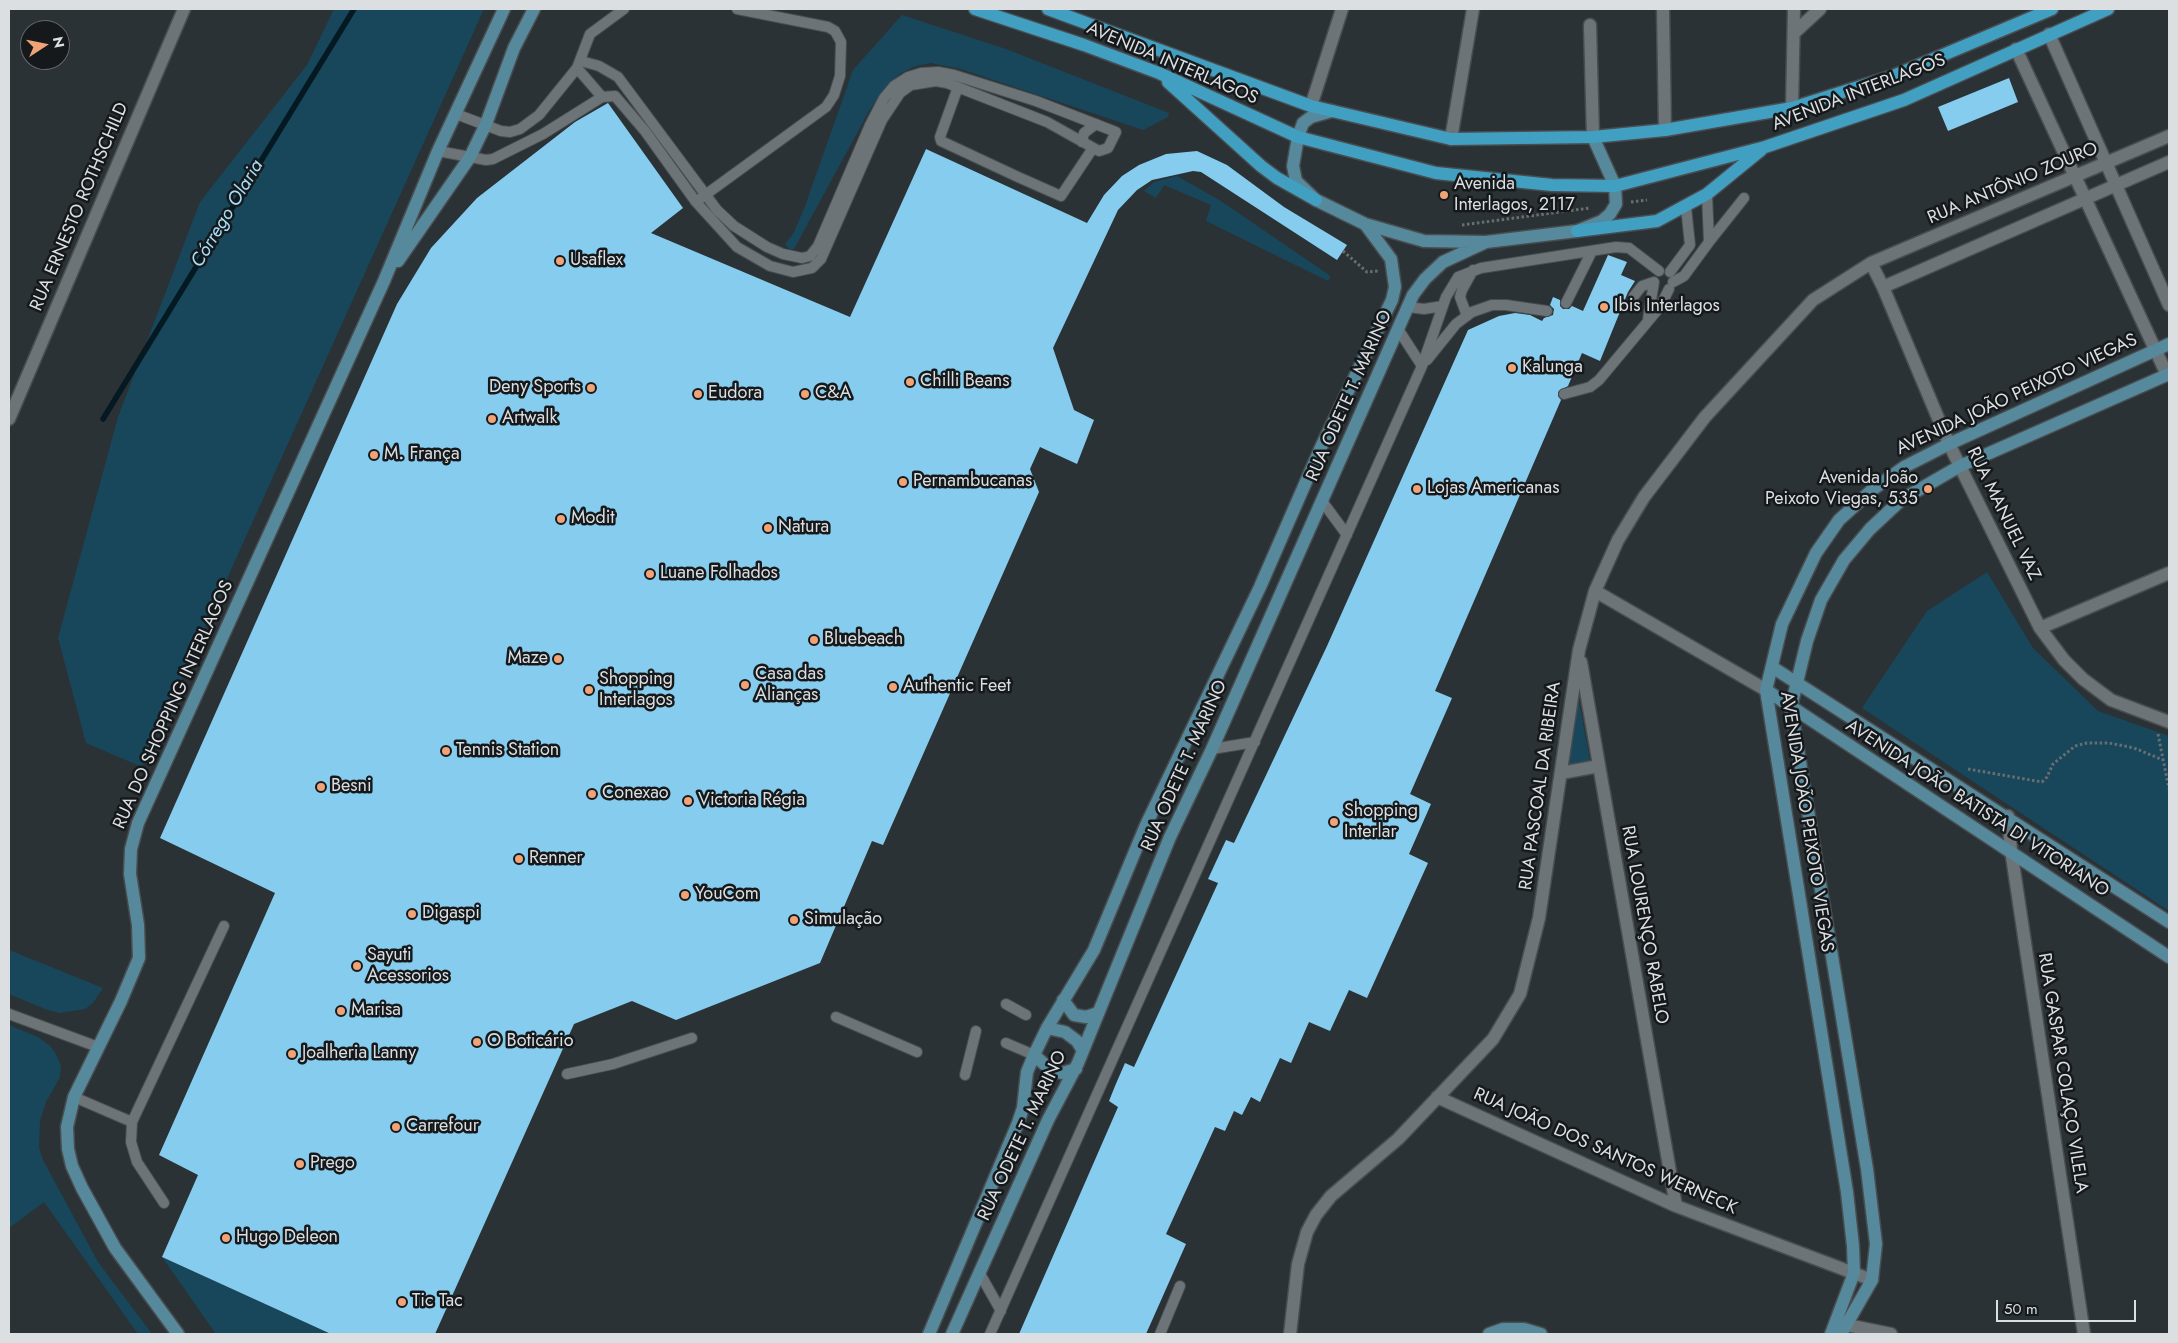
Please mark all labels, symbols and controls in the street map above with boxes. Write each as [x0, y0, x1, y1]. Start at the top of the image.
street label: AVENIDA INTERLAGOS [1083, 18, 1261, 110]
north arrow [20, 20, 70, 70]
text: N [48, 35, 70, 50]
street label: AVENIDA INTERLAGOS [1769, 50, 1949, 136]
street label: RUA ERNESTO ROTHSCHILD [26, 100, 134, 314]
street label: RUA ANTÔNIO ZOURO [1925, 138, 2101, 230]
water label: Córrego Olaria [187, 156, 269, 272]
place label: Avenida Interlagos, 2117 [1454, 174, 1575, 216]
marker: Avenida Interlagos, 2117 [1438, 189, 1450, 201]
place label: Usaflex [570, 250, 623, 272]
marker: Usaflex [554, 255, 566, 267]
place label: Ibis Interlagos [1614, 296, 1720, 318]
marker: Ibis Interlagos [1598, 301, 1610, 313]
street label: RUA ODETE T. MARINO [1302, 307, 1398, 485]
street label: AVENIDA JOÃO PEIXOTO VIEGAS [1893, 330, 2141, 460]
place label: Kalunga [1522, 357, 1583, 379]
marker: Kalunga [1506, 362, 1518, 374]
place label: Chilli Beans [920, 371, 1009, 393]
marker: Chilli Beans [904, 376, 916, 388]
place label: Deny Sports [489, 377, 581, 399]
marker: Deny Sports [585, 382, 597, 394]
place label: Eudora [708, 383, 762, 405]
place label: C&A [815, 383, 851, 405]
marker: Eudora [692, 388, 704, 400]
marker: C&A [799, 388, 811, 400]
place label: Artwalk [502, 408, 557, 430]
marker: Artwalk [486, 413, 498, 425]
place label: M. França [384, 444, 460, 466]
street label: RUA MANUEL VAZ [1961, 444, 2045, 584]
marker: M. França [368, 449, 380, 461]
place label: Avenida João Peixoto Viegas, 535 [1765, 468, 1918, 510]
place label: Pernambucanas [913, 471, 1032, 493]
marker: Pernambucanas [897, 476, 909, 488]
place label: Lojas Americanas [1427, 478, 1559, 500]
marker: Lojas Americanas [1411, 483, 1423, 495]
marker: Avenida João Peixoto Viegas, 535 [1922, 483, 1934, 495]
place label: Modit [571, 508, 615, 530]
marker: Modit [555, 513, 567, 525]
place label: Natura [778, 517, 829, 539]
marker: Natura [762, 522, 774, 534]
place label: Luane Folhados [660, 563, 778, 585]
marker: Luane Folhados [644, 568, 656, 580]
street label: RUA DO SHOPPING INTERLAGOS [109, 577, 239, 833]
place label: Bluebeach [824, 629, 903, 651]
marker: Bluebeach [808, 634, 820, 646]
place label: Maze [507, 648, 548, 670]
marker: Maze [552, 653, 564, 665]
place label: Casa das Alianças [755, 664, 823, 706]
place label: Shopping Interlagos [599, 669, 673, 712]
place label: Authentic Feet [903, 676, 1011, 698]
street label: RUA ODETE T. MARINO [1137, 677, 1233, 855]
marker: Casa das Alianças [739, 679, 751, 691]
street label: RUA PASCOAL DA RIBEIRA [1516, 680, 1566, 892]
marker: Authentic Feet [887, 681, 899, 693]
marker: Shopping Interlagos [583, 684, 595, 696]
street label: AVENIDA JOÃO PEIXOTO VIEGAS [1775, 690, 1837, 954]
street label: AVENIDA JOÃO BATISTA DI VITORIANO [1841, 716, 2113, 902]
place label: Tennis Station [456, 740, 559, 762]
marker: Tennis Station [440, 745, 452, 757]
place label: Besni [331, 776, 372, 798]
marker: Besni [315, 781, 327, 793]
place label: Conexao [602, 783, 669, 805]
marker: Conexao [586, 788, 598, 800]
place label: Victoria Régia [698, 790, 805, 812]
marker: Victoria Régia [682, 795, 694, 807]
place label: Shopping Interlar [1344, 801, 1418, 844]
marker: Shopping Interlar [1328, 816, 1340, 828]
street label: RUA LOURENÇO RABELO [1616, 824, 1672, 1026]
place label: Renner [529, 848, 583, 870]
marker: Renner [513, 853, 525, 865]
place label: YouCom [695, 884, 759, 906]
marker: YouCom [679, 889, 691, 901]
place label: Digaspi [422, 903, 480, 925]
marker: Digaspi [406, 908, 418, 920]
place label: Simulação [804, 909, 882, 931]
marker: Simulação [788, 914, 800, 926]
place label: Sayuti Acessorios [367, 945, 449, 988]
street label: RUA GASPAR COLAÇO VILELA [2032, 951, 2092, 1195]
marker: Sayuti Acessorios [351, 960, 363, 972]
place label: Marisa [351, 1000, 401, 1022]
marker: Marisa [335, 1005, 347, 1017]
place label: O Boticário [487, 1031, 574, 1053]
marker: O Boticário [471, 1036, 483, 1048]
place label: Joalheria Lanny [302, 1043, 416, 1065]
marker: Joalheria Lanny [286, 1048, 298, 1060]
street label: RUA ODETE T. MARINO [974, 1048, 1072, 1224]
street label: RUA JOÃO DOS SANTOS WERNECK [1470, 1084, 1740, 1220]
place label: Carrefour [406, 1116, 479, 1138]
marker: Carrefour [390, 1121, 402, 1133]
place label: Prego [310, 1153, 355, 1175]
marker: Prego [294, 1158, 306, 1170]
place label: Hugo Deleon [236, 1227, 338, 1249]
marker: Hugo Deleon [220, 1232, 232, 1244]
scale bar [1998, 1290, 2138, 1322]
place label: Tic Tac [412, 1291, 463, 1313]
marker: Tic Tac [396, 1296, 408, 1308]
text: 50 m [2004, 1298, 2038, 1320]

